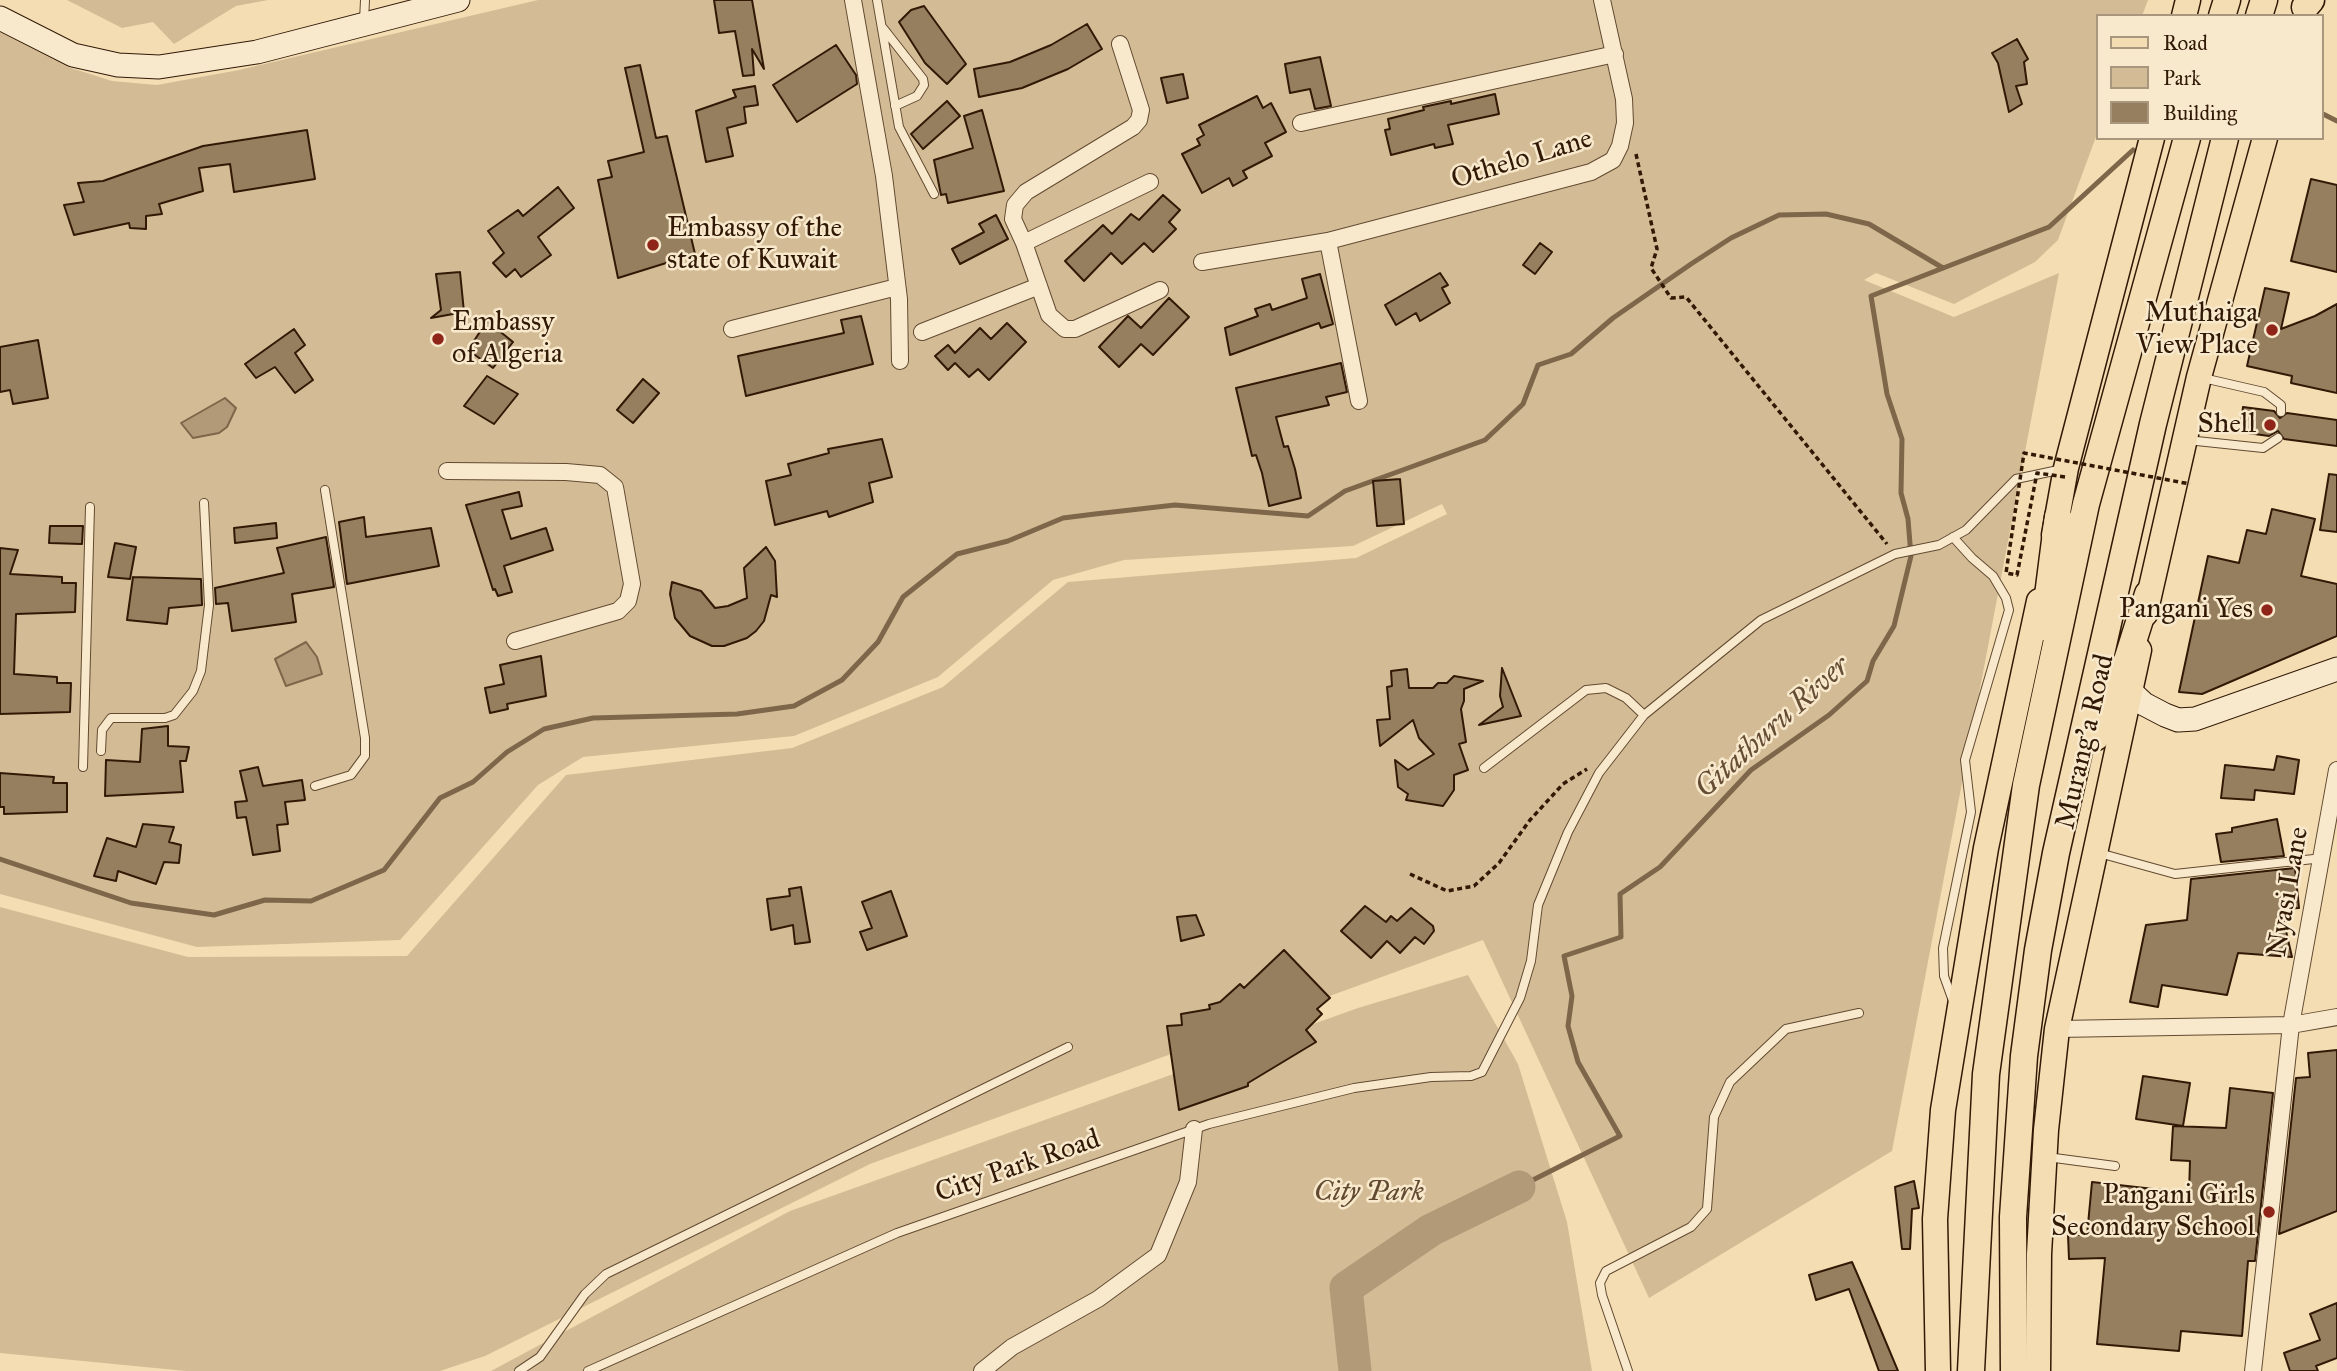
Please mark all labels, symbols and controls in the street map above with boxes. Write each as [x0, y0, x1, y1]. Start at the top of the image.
legend [2096, 14, 2323, 140]
text: Road [2163, 30, 2208, 56]
text: Park [2163, 65, 2201, 91]
text: Building [2163, 100, 2237, 126]
street label: Othelo Lane [1448, 123, 1596, 197]
place label: Embassy of the state of Kuwait [667, 212, 842, 278]
marker: Embassy of the state of Kuwait [645, 237, 661, 253]
place label: Muthaiga View Place [2136, 297, 2258, 363]
place label: Embassy of Algeria [452, 306, 563, 372]
marker: Muthaiga View Place [2264, 322, 2280, 338]
marker: Embassy of Algeria [430, 331, 446, 347]
place label: Shell [2198, 408, 2256, 442]
marker: Shell [2262, 417, 2278, 433]
place label: Pangani Yes [2119, 593, 2253, 627]
marker: Pangani Yes [2259, 602, 2275, 618]
water label: Gitathuru River [1688, 649, 1858, 807]
street label: Murang'a Road [2050, 651, 2122, 833]
street label: Nyasi Lane [2261, 824, 2317, 960]
street label: City Park Road [931, 1123, 1105, 1211]
park label: City Park [1314, 1176, 1424, 1210]
place label: Pangani Girls Secondary School [2051, 1179, 2255, 1245]
marker: Pangani Girls Secondary School [2261, 1204, 2277, 1220]

